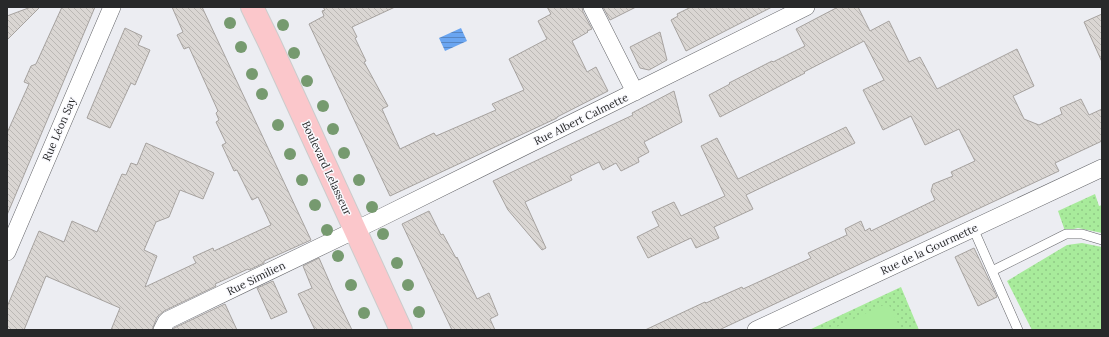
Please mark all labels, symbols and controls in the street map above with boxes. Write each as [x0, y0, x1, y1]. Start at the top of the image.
street label: Rue Albert Calmette [532, 90, 630, 148]
street label: Rue Léon Say [39, 95, 79, 163]
street label: Boulevard Lelasseur [299, 119, 355, 218]
street label: Rue de la Gourmette [878, 220, 980, 278]
street label: Rue Similien [225, 258, 288, 298]

